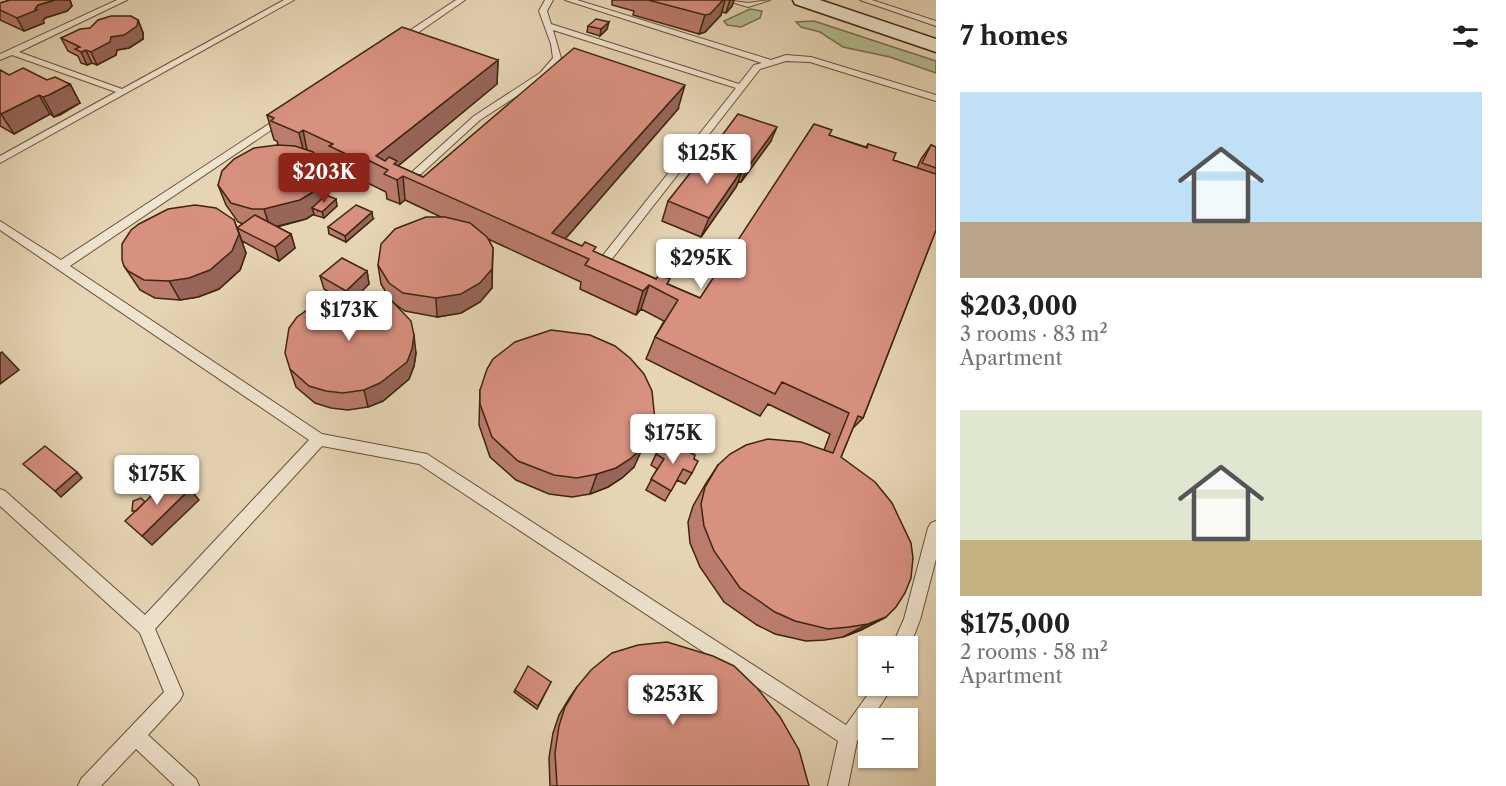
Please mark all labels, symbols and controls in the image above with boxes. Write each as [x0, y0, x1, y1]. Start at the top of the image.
text: 7 homes [960, 20, 1068, 52]
icon: filters [1449, 20, 1482, 53]
icon: home [1167, 131, 1275, 239]
pin: $125K [665, 134, 749, 185]
text: $125K [678, 141, 737, 165]
pin: $203K [282, 153, 366, 204]
text: $203K [293, 160, 356, 184]
pin: $295K [659, 239, 743, 290]
text: $295K [670, 246, 732, 270]
text: $203,000 [960, 290, 1078, 322]
pin: $173K [307, 291, 391, 342]
text: $173K [320, 298, 378, 322]
text: 3 rooms · 83 m² [960, 322, 1108, 346]
text: Apartment [960, 346, 1063, 370]
pin: $175K [631, 414, 715, 465]
text: $175K [644, 421, 702, 445]
icon: home [1167, 449, 1275, 557]
pin: $175K [115, 455, 199, 506]
text: $175K [128, 462, 186, 486]
text: $175,000 [960, 608, 1070, 640]
map controls [858, 636, 918, 768]
button: + [858, 636, 918, 696]
text: 2 rooms · 58 m² [960, 640, 1108, 664]
text: Apartment [960, 664, 1063, 688]
pin: $253K [631, 675, 715, 726]
text: $253K [642, 682, 704, 706]
button: − [858, 708, 918, 768]

